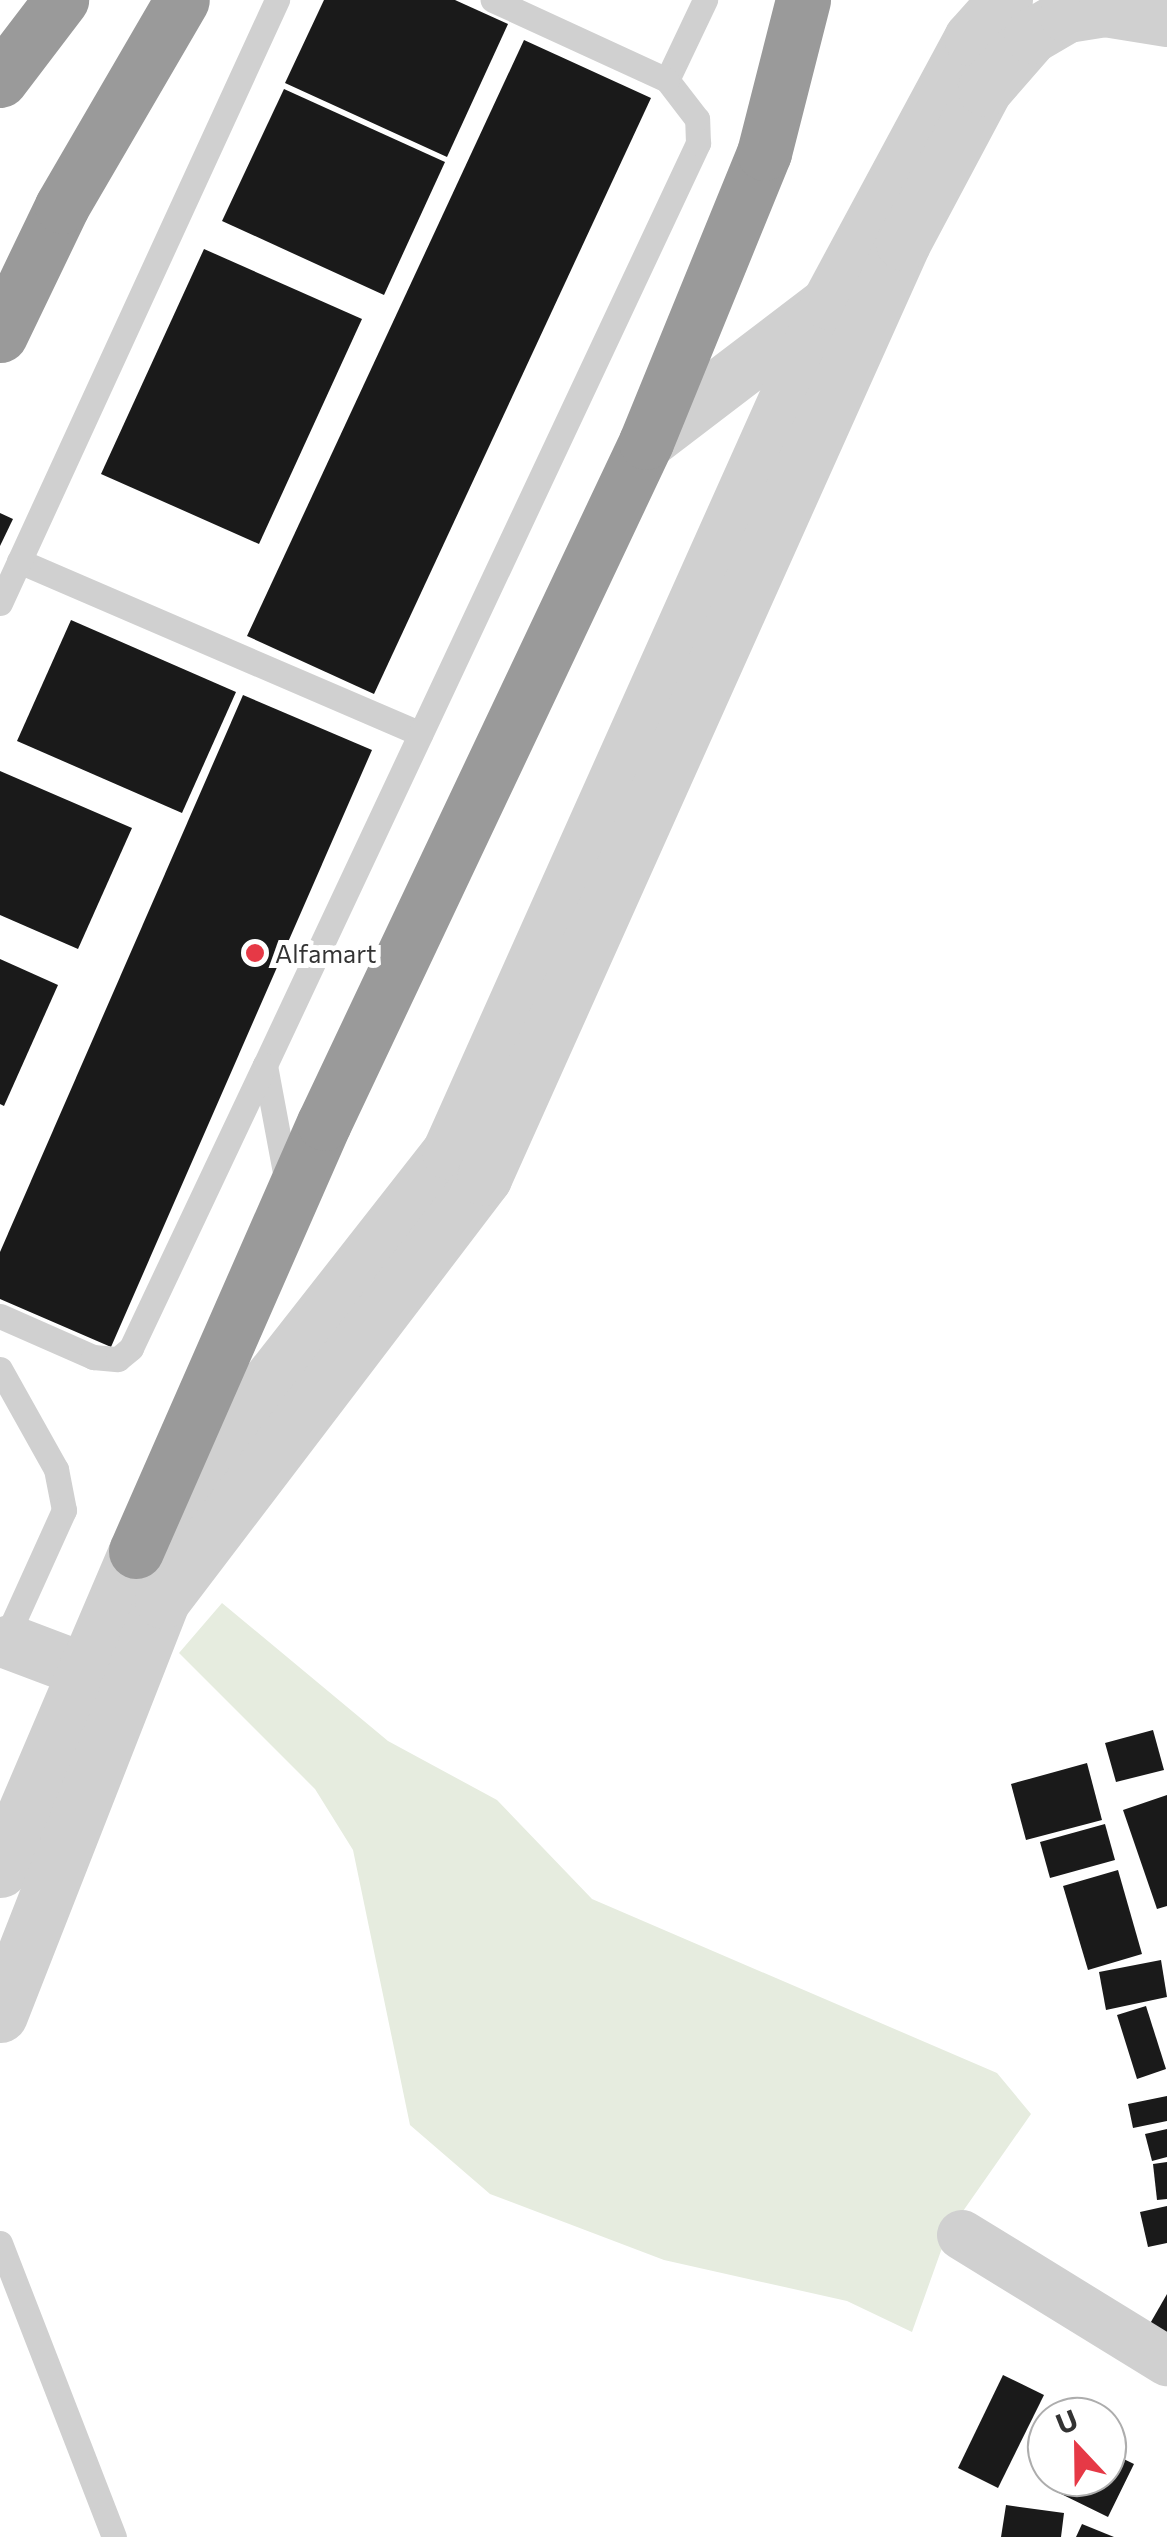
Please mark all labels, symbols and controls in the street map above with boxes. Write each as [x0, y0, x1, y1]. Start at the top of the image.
place label: Alfamart [275, 938, 376, 968]
marker: Alfamart [244, 942, 266, 964]
north arrow [1027, 2397, 1127, 2497]
text: U [1051, 2401, 1082, 2441]

